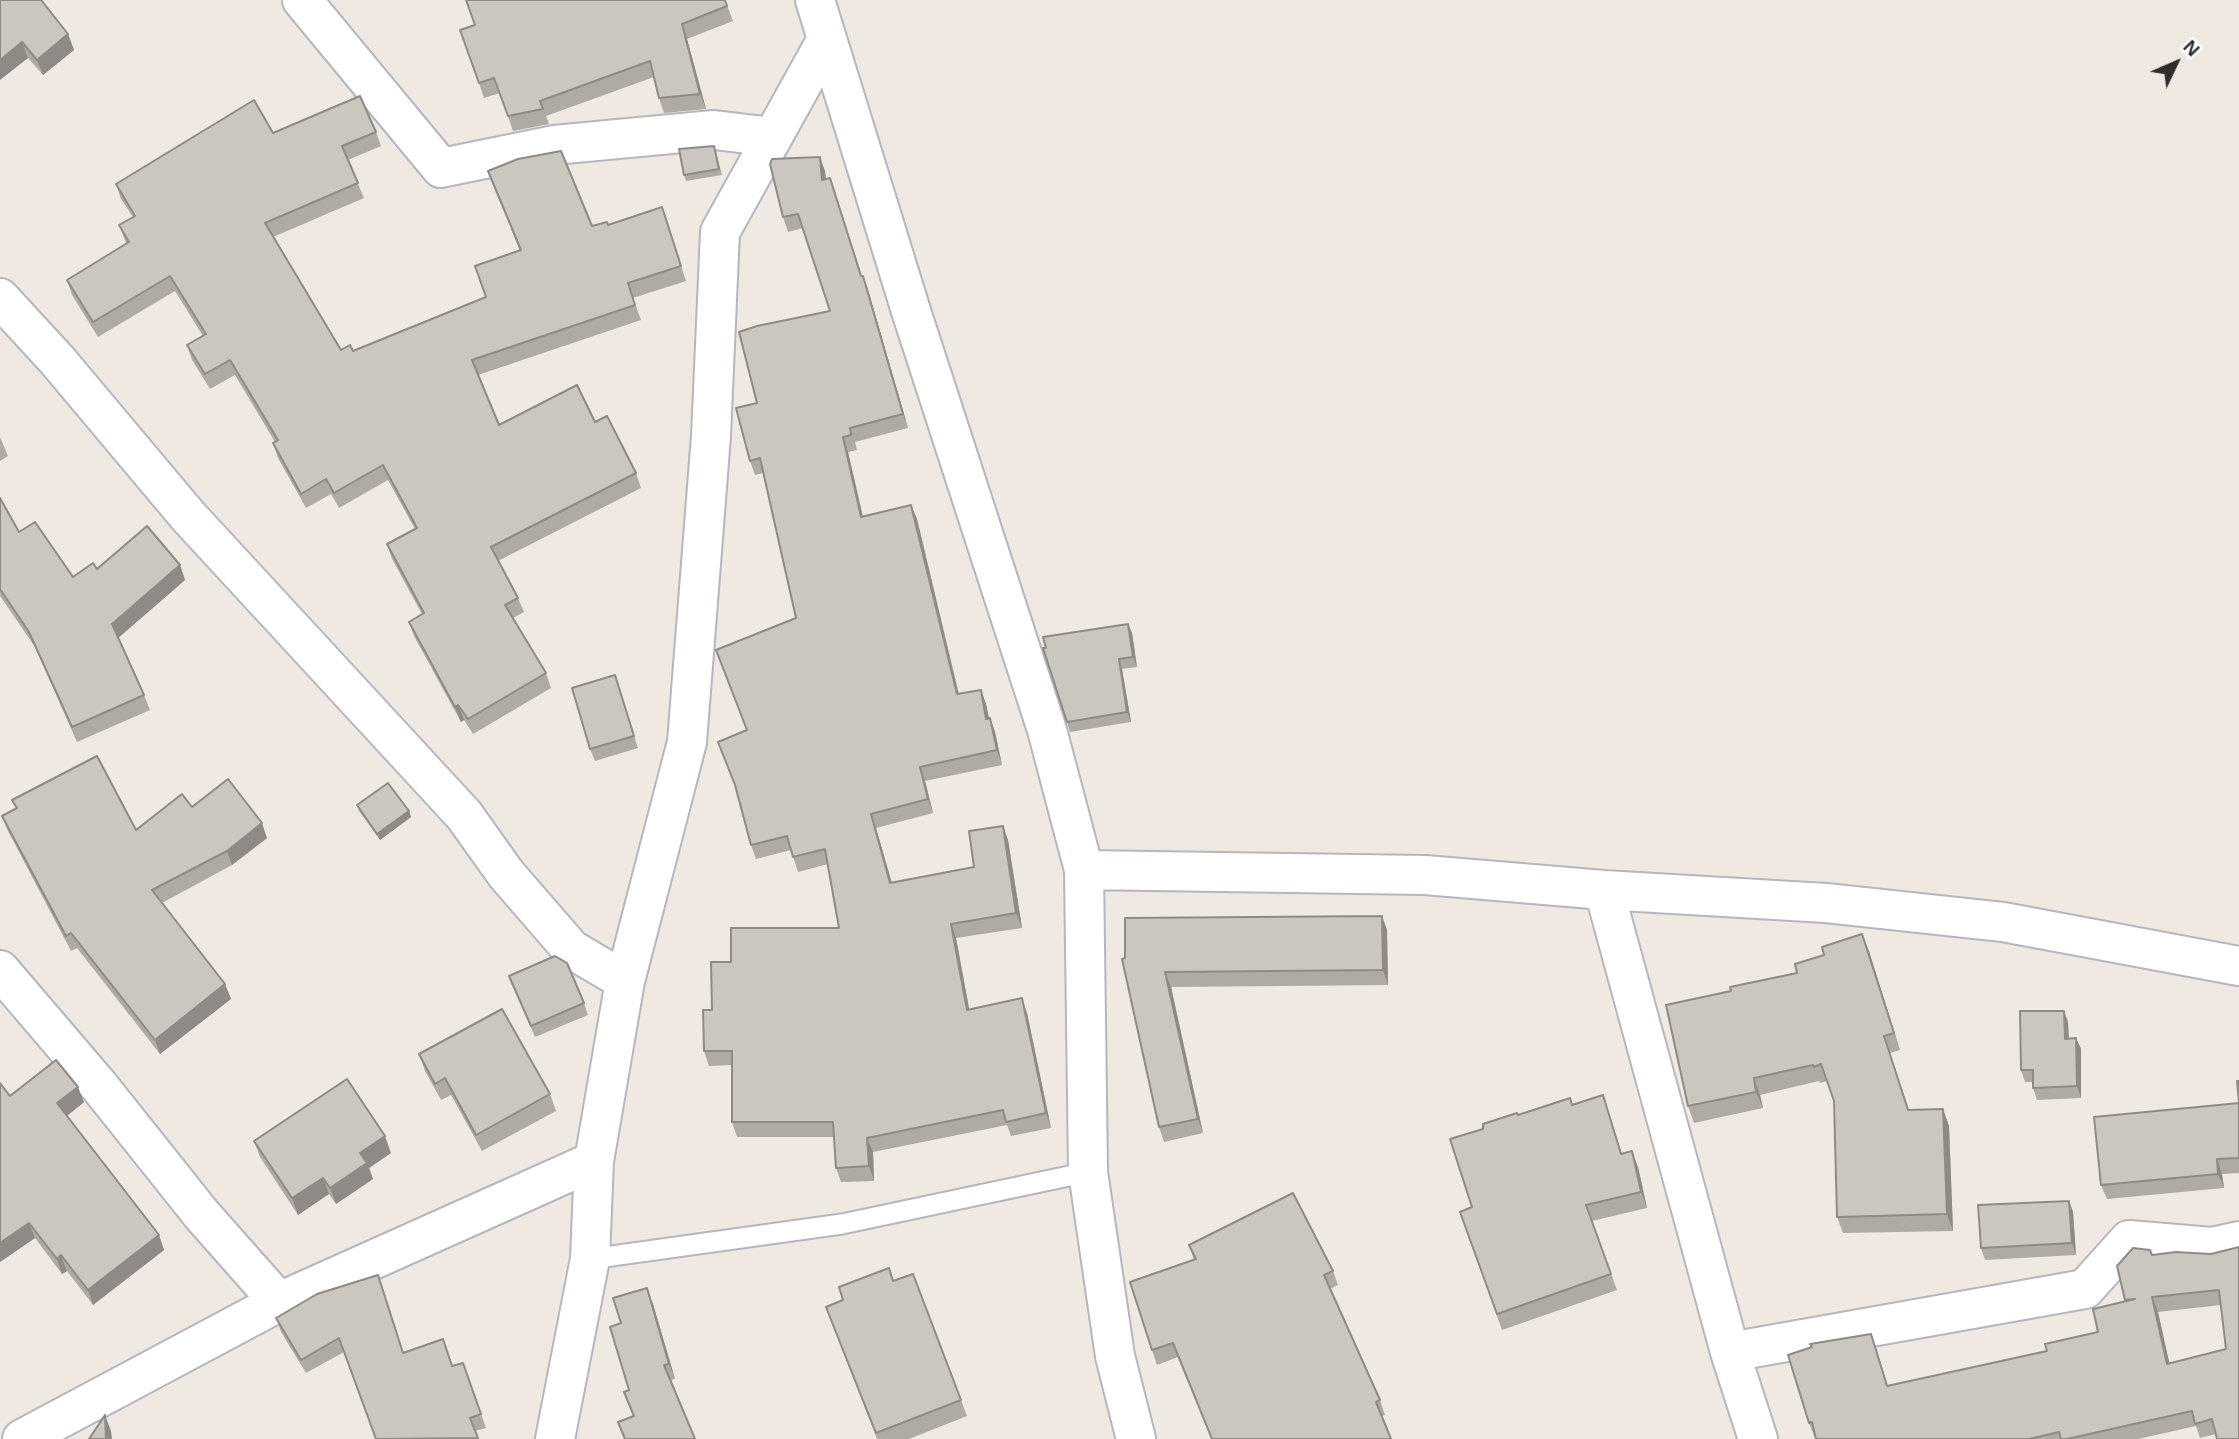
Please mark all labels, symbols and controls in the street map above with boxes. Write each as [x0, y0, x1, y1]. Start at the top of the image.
north arrow [2141, 28, 2211, 98]
text: N [2179, 36, 2204, 60]

